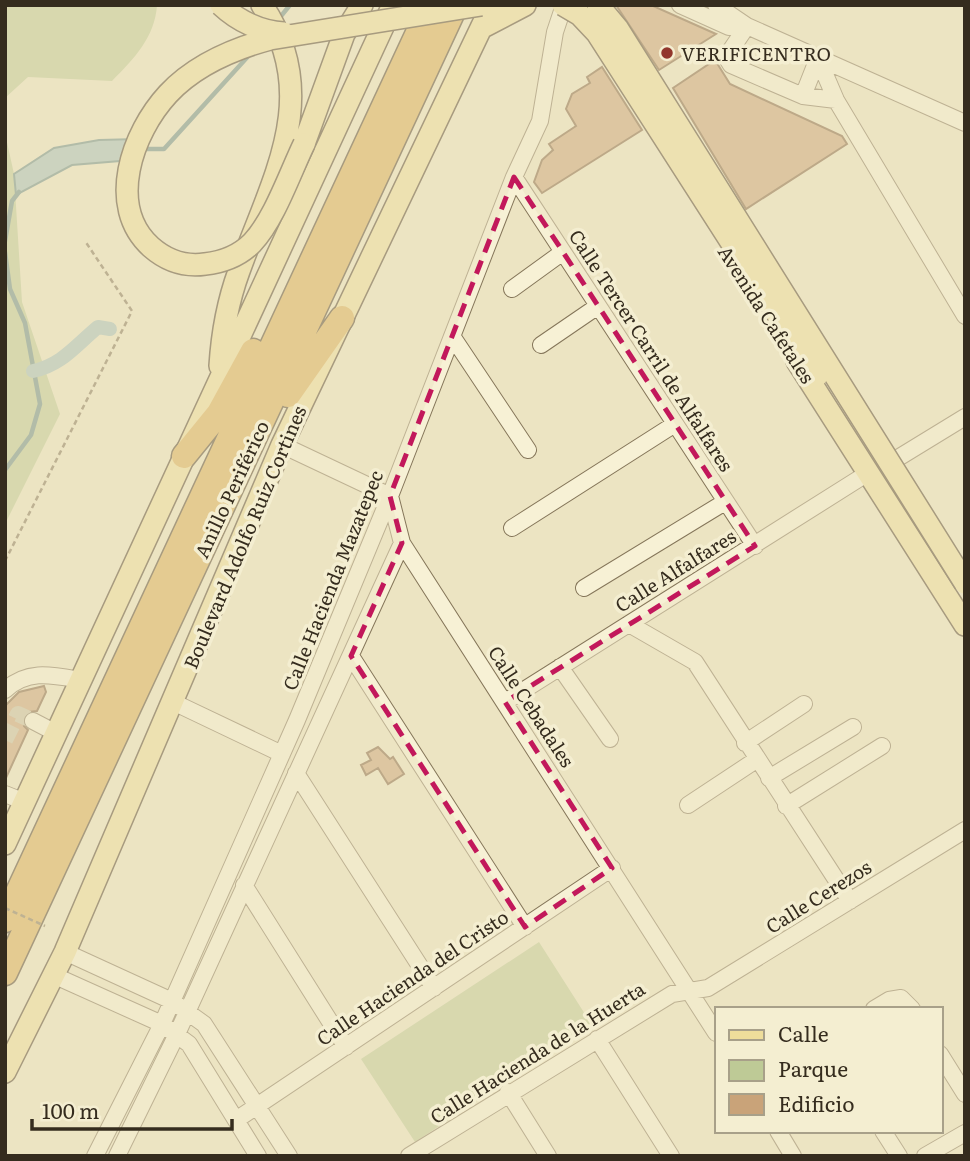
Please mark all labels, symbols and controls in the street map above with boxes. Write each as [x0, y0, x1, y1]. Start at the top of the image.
place label: VERIFICENTRO [681, 39, 831, 67]
marker: VERIFICENTRO [659, 45, 675, 61]
street label: Calle Tercer Carril de Alfalfares [563, 223, 741, 477]
street label: Avenida Cafetales [712, 240, 822, 389]
street label: Boulevard Adolfo Ruiz Cortines [176, 401, 312, 673]
street label: Anillo Periférico [187, 416, 275, 562]
street label: Calle Hacienda Mazatepec [275, 466, 389, 694]
street label: Calle Alfalfares [609, 521, 741, 618]
street label: Calle Cebadales [482, 640, 582, 773]
street label: Calle Cerezos [760, 852, 877, 940]
street label: Calle Hacienda del Cristo [310, 902, 514, 1052]
street label: Calle Hacienda de la Huerta [424, 974, 651, 1130]
legend [715, 1007, 942, 1133]
text: Calle [778, 1017, 829, 1048]
text: Parque [778, 1052, 848, 1083]
text: Edificio [778, 1087, 854, 1118]
scale bar [32, 1088, 231, 1132]
text: 100 m [42, 1094, 99, 1125]

